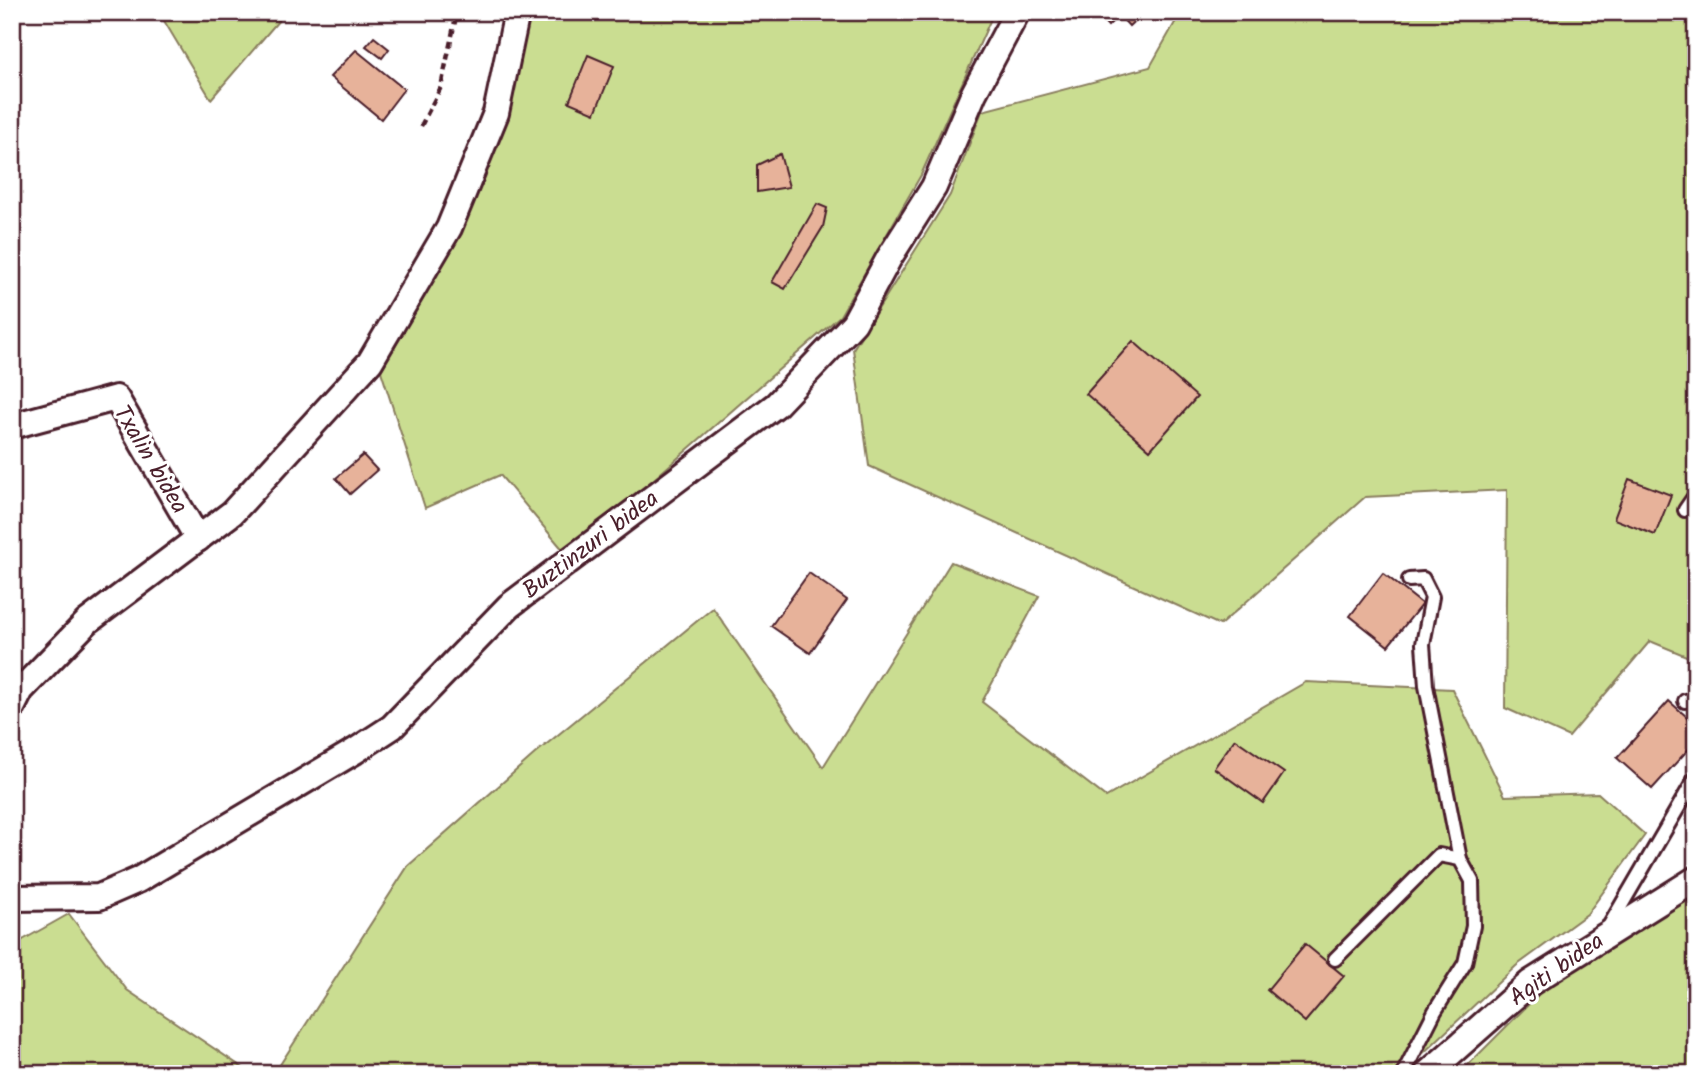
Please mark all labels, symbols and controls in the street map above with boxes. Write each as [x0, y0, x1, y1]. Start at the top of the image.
street label: Txalin bidea [102, 398, 198, 522]
street label: Buztinzuri bidea [514, 480, 668, 610]
street label: Agiti bidea [1501, 923, 1613, 1017]

